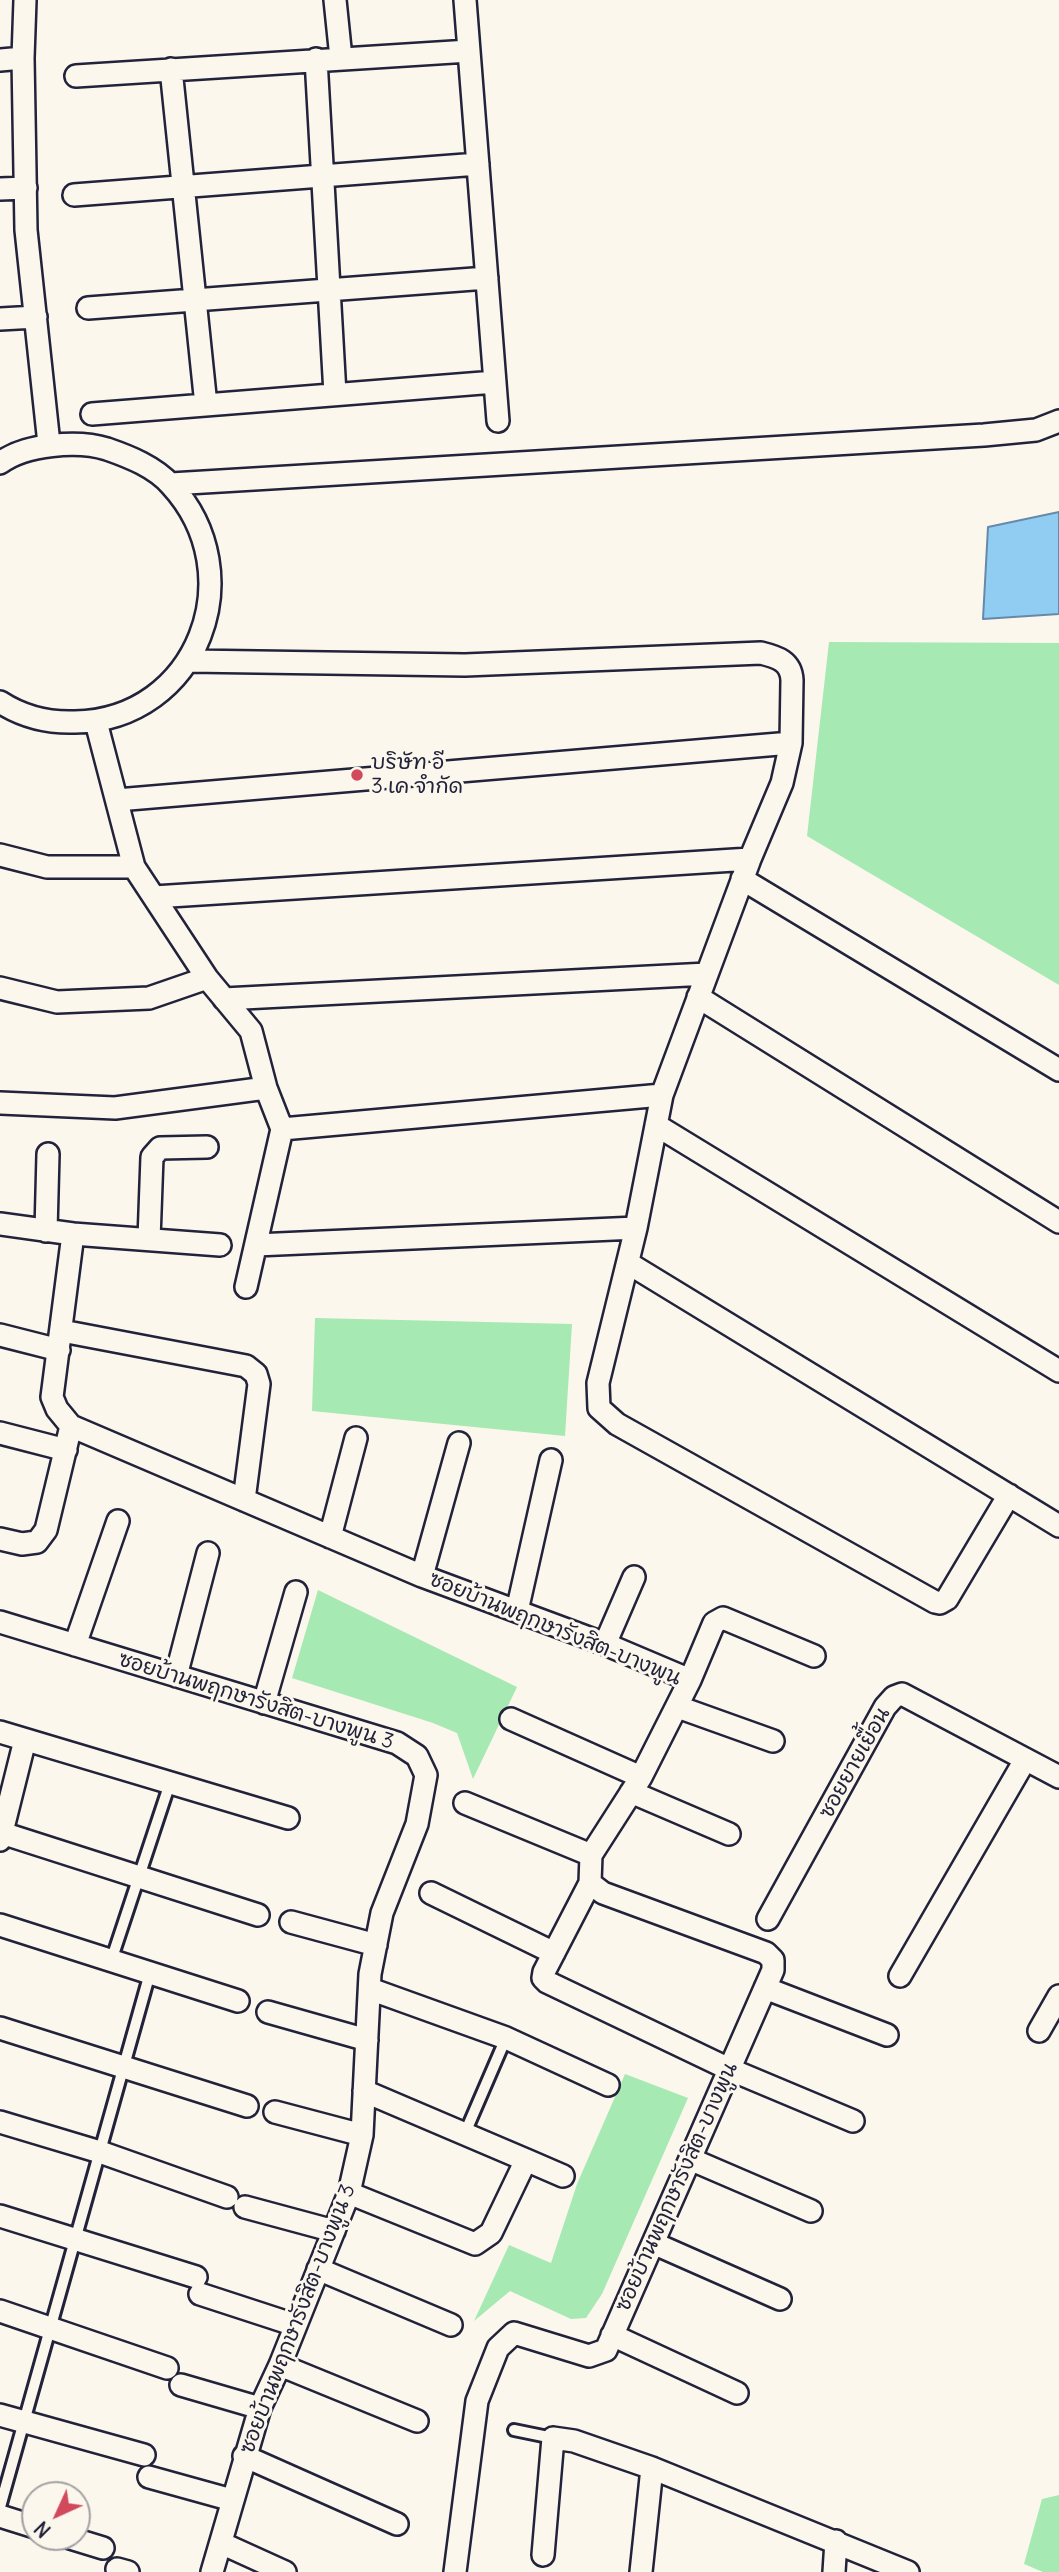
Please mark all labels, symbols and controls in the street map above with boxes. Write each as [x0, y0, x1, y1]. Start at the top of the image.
place label: บริษัท อี 3 เค จำกัด [371, 750, 463, 800]
marker: บริษัท อี 3 เค จำกัด [349, 767, 365, 783]
street label: ซอยบ้านพฤกษารังสิต-บางพูน [425, 1567, 685, 1691]
street label: ซอยบ้านพฤกษารังสิต-บางพูน 3 [115, 1647, 397, 1755]
street label: ซอยยายเยื้อน [814, 1703, 896, 1823]
street label: ซอยบ้านพฤกษารังสิต-บางพูน [611, 2059, 743, 2315]
street label: ซอยบ้านพฤกษารังสิต-บางพูน 3 [235, 2181, 361, 2457]
north arrow [21, 2481, 91, 2551]
text: N [29, 2516, 56, 2543]

